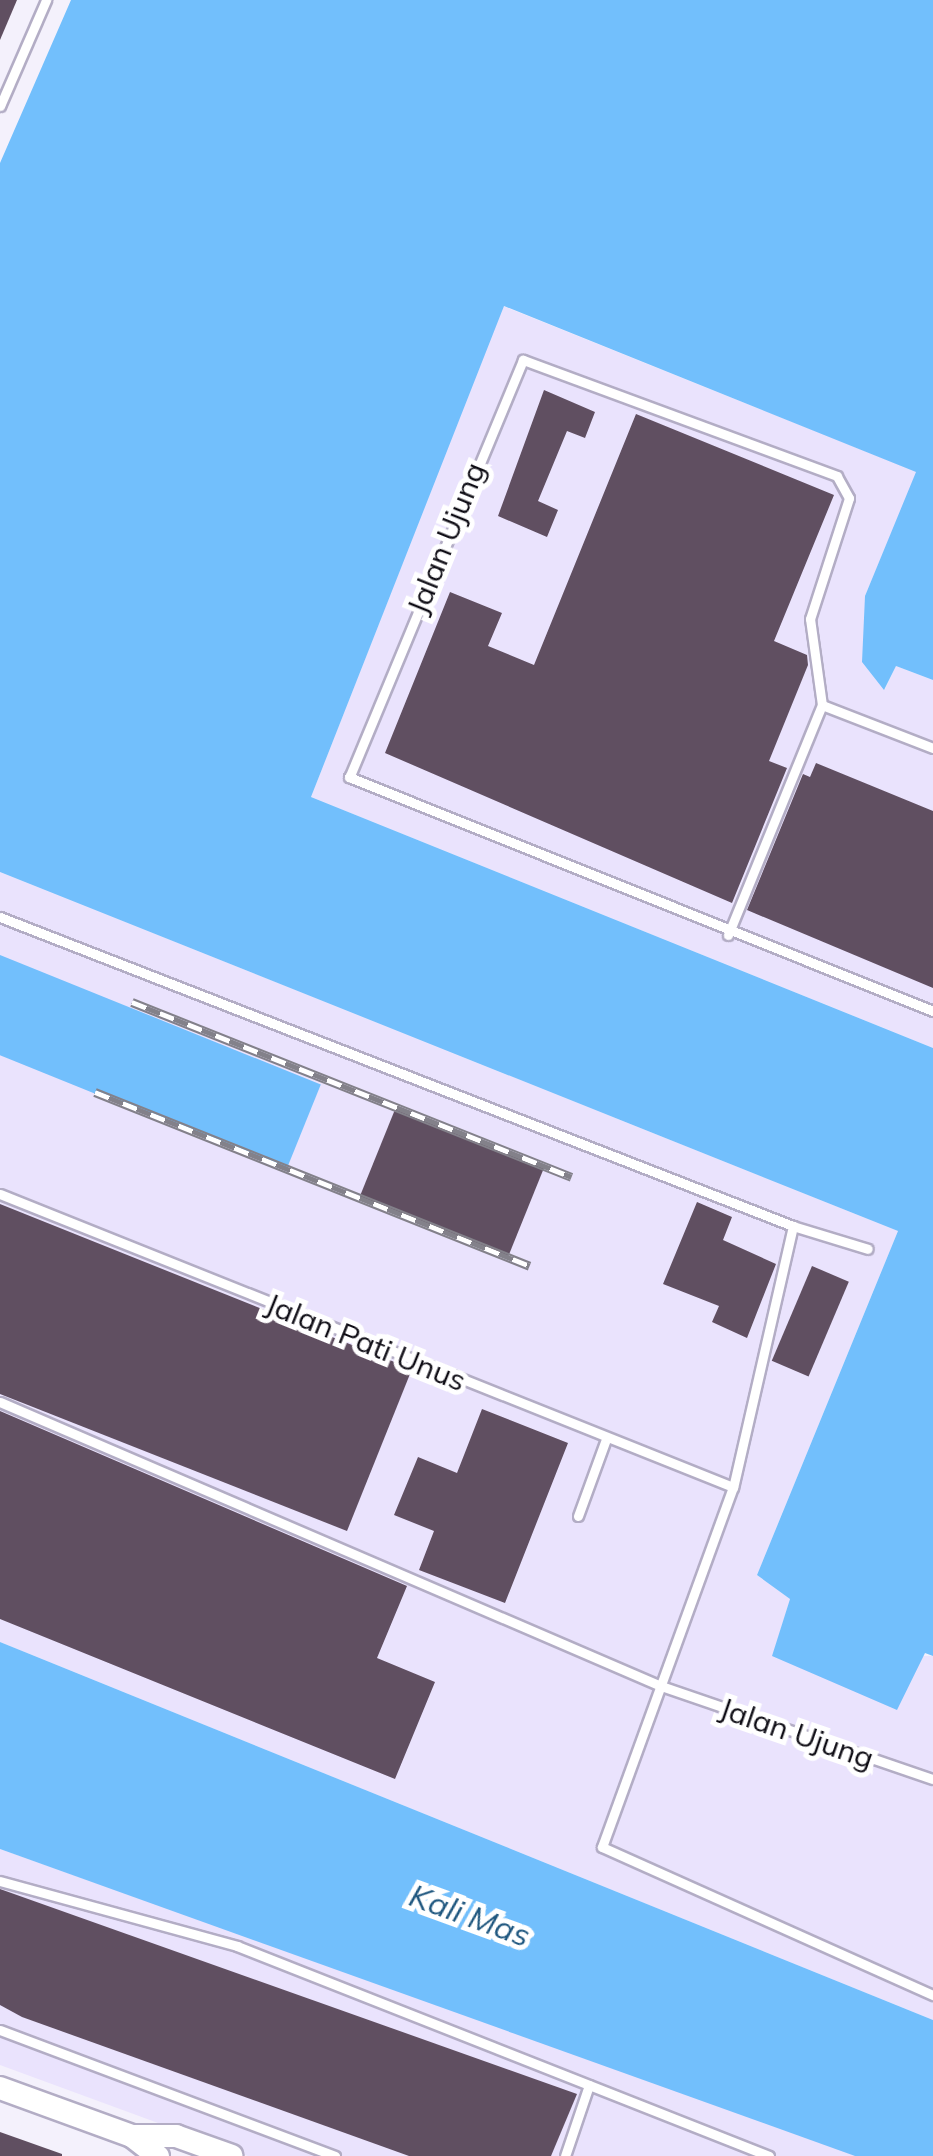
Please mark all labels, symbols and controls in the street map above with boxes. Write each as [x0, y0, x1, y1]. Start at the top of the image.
street label: Jalan Ujung [399, 457, 493, 619]
street label: Jalan Pati Unus [261, 1286, 471, 1398]
street label: Jalan Ujung [715, 1690, 879, 1776]
water label: Kali Mas [404, 1875, 536, 1955]

